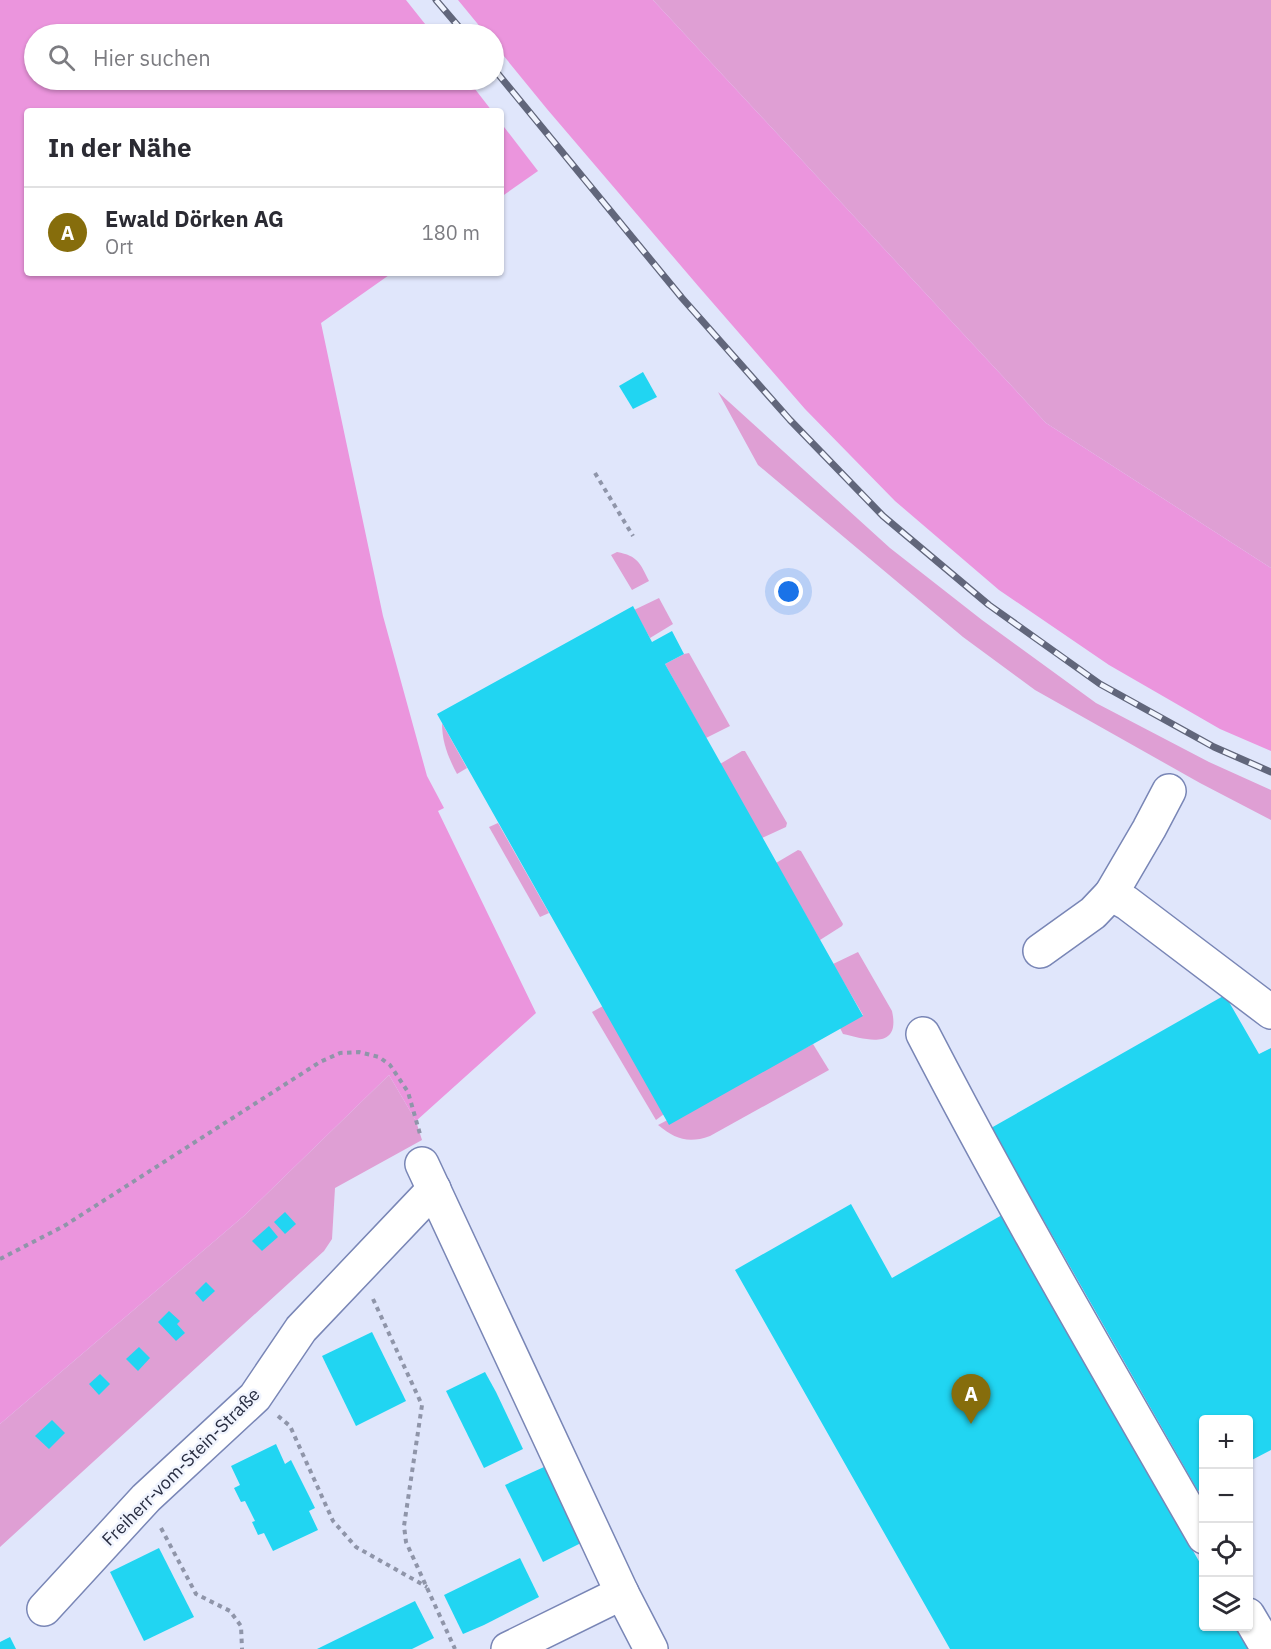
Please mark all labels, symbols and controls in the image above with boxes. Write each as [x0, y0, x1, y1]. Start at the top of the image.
search box [24, 24, 504, 90]
icon: search [45, 41, 78, 74]
text: Hier suchen [93, 43, 211, 72]
text: In der Nähe [48, 130, 192, 164]
text: Ewald Dörken AG [105, 204, 284, 233]
text: A [61, 219, 74, 246]
text: 180 m [422, 219, 480, 246]
text: Ort [105, 233, 134, 260]
your location [774, 577, 803, 606]
pin: A [952, 1374, 990, 1424]
street label: Freiherr-vom-Stein-Straße [97, 1383, 265, 1551]
map controls [1199, 1415, 1253, 1631]
button: + [1199, 1415, 1253, 1469]
button: − [1199, 1469, 1253, 1523]
button: locate [1199, 1523, 1253, 1577]
button: layers [1199, 1577, 1253, 1631]

